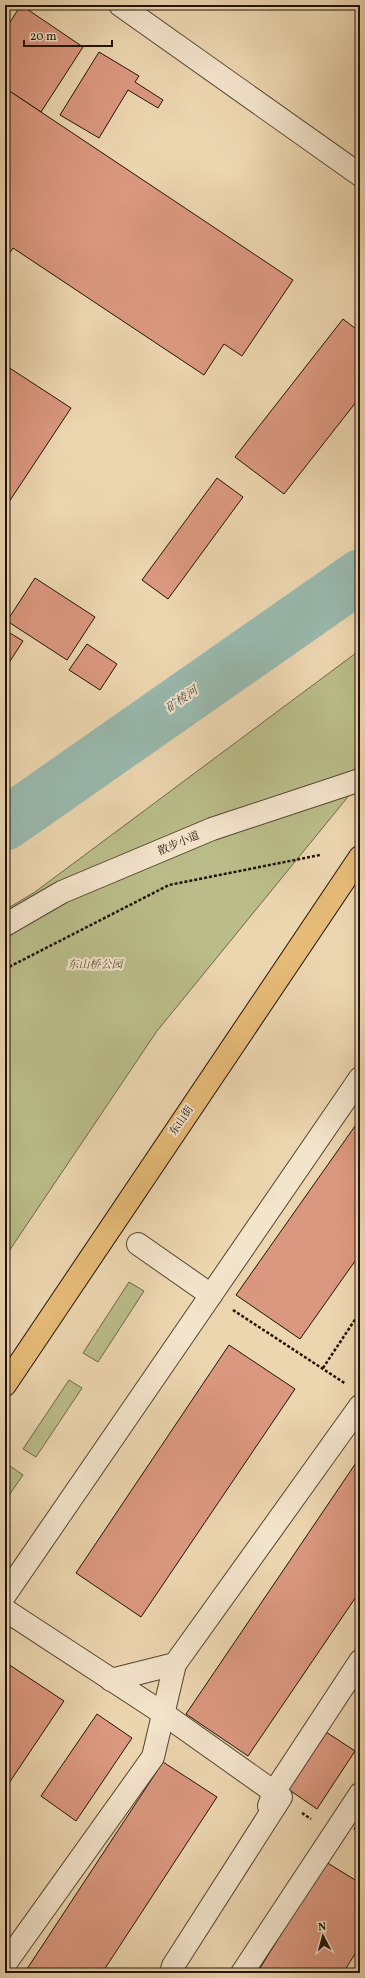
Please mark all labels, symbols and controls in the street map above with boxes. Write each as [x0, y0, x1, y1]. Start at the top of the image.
scale bar [24, 22, 112, 48]
text: 20 m [30, 29, 57, 45]
water label: 矿棱河 [163, 682, 203, 717]
street label: 散步小道 [156, 829, 202, 859]
park label: 东山桥公园 [68, 958, 124, 973]
street label: 东山街 [167, 1103, 197, 1139]
north arrow [303, 1916, 343, 1956]
text: N [317, 1920, 327, 1935]

